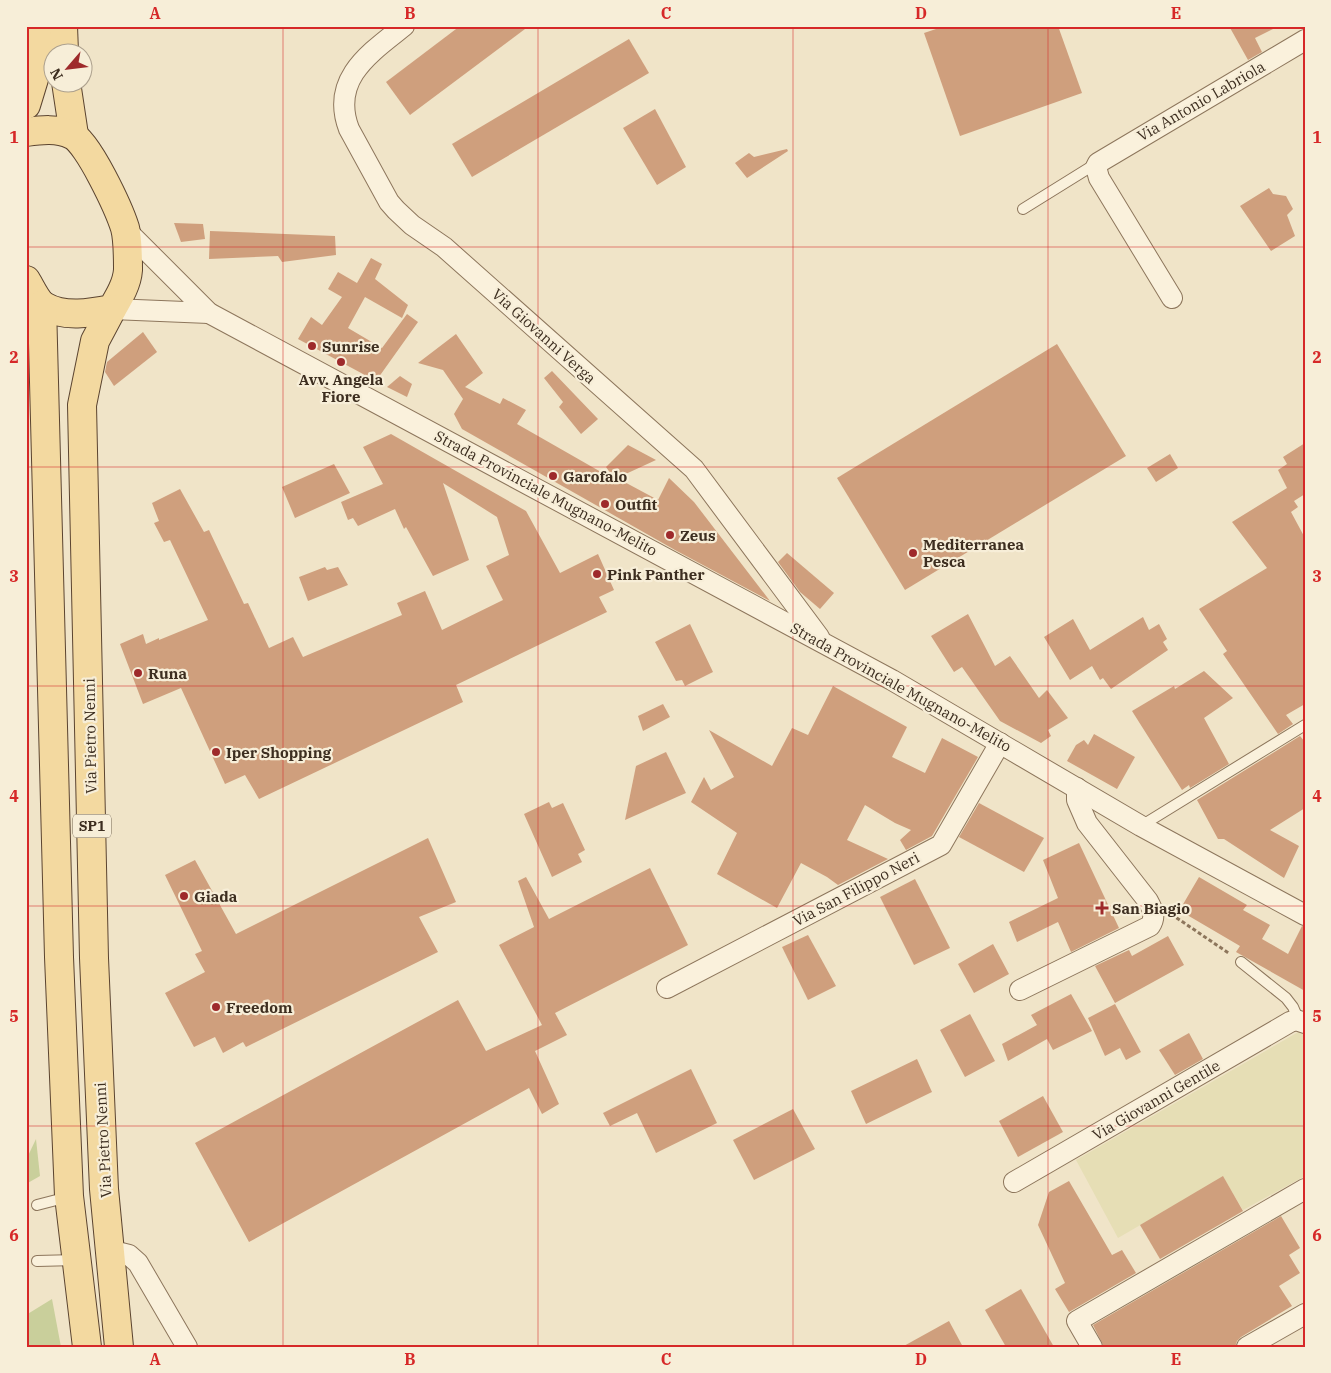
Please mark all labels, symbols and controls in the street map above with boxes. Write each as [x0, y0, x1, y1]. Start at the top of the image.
text: A [149, 3, 161, 23]
text: B [404, 3, 416, 23]
text: C [661, 3, 671, 23]
text: D [915, 3, 927, 23]
text: E [1171, 3, 1181, 23]
north arrow [42, 42, 92, 92]
street label: Via Antonio Labriola [1134, 57, 1268, 145]
text: N [46, 65, 67, 83]
text: 1 [9, 127, 19, 147]
text: 1 [1312, 127, 1322, 147]
street label: Via Giovanni Verga [488, 284, 600, 388]
place label: Sunrise [322, 337, 380, 356]
marker: Sunrise [306, 340, 318, 352]
text: 2 [9, 347, 19, 367]
text: 2 [1312, 347, 1322, 367]
marker: Avv. Angela Fiore [335, 356, 347, 368]
place label: Avv. Angela Fiore [299, 370, 384, 406]
street label: Strada Provinciale Mugnano-Melito [431, 426, 661, 560]
place label: Garofalo [563, 467, 628, 486]
marker: Garofalo [547, 470, 559, 482]
place label: Outfit [615, 495, 658, 514]
marker: Outfit [599, 498, 611, 510]
place label: Zeus [680, 526, 716, 545]
marker: Zeus [664, 529, 676, 541]
place label: Mediterranea Pesca [923, 535, 1025, 571]
marker: Mediterranea Pesca [907, 547, 919, 559]
place label: Pink Panther [607, 565, 705, 584]
text: 3 [9, 566, 19, 586]
text: 3 [1312, 566, 1322, 586]
marker: Pink Panther [591, 568, 603, 580]
street label: Strada Provinciale Mugnano-Melito [787, 618, 1015, 756]
place label: Runa [148, 664, 188, 683]
marker: Runa [132, 667, 144, 679]
street label: Via Pietro Nenni [79, 678, 101, 794]
place label: Iper Shopping [226, 743, 332, 762]
marker: Iper Shopping [210, 746, 222, 758]
text: 4 [9, 786, 19, 806]
text: 4 [1312, 786, 1322, 806]
road number: SP1 [73, 814, 111, 838]
street label: Via San Filippo Neri [789, 847, 923, 930]
place label: Giada [194, 887, 238, 906]
marker: Giada [178, 890, 190, 902]
place label: San Biagio [1112, 899, 1190, 918]
marker: San Biagio [1096, 902, 1108, 914]
place label: Freedom [226, 998, 293, 1017]
marker: Freedom [210, 1001, 222, 1013]
text: 5 [9, 1006, 19, 1026]
text: 5 [1312, 1006, 1322, 1026]
street label: Via Giovanni Gentile [1089, 1056, 1223, 1144]
street label: Via Pietro Nenni [90, 1082, 116, 1198]
text: 6 [9, 1225, 19, 1245]
text: 6 [1312, 1225, 1322, 1245]
text: A [149, 1349, 161, 1369]
text: B [404, 1349, 416, 1369]
text: C [661, 1349, 671, 1369]
text: D [915, 1349, 927, 1369]
text: E [1171, 1349, 1181, 1369]

